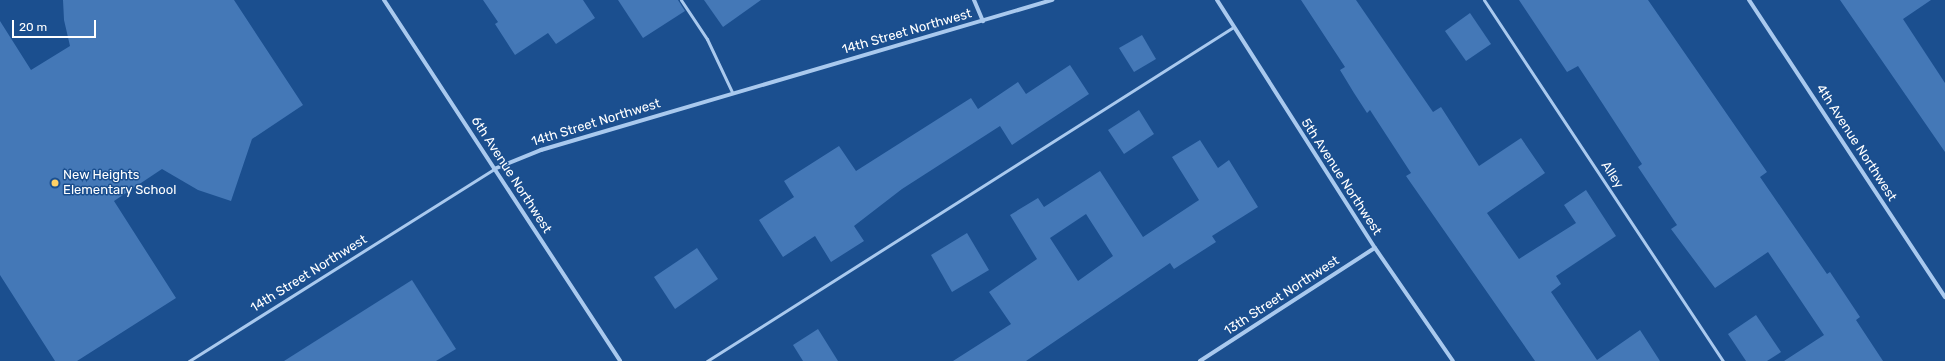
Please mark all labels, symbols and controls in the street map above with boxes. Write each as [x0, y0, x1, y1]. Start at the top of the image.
street label: 14th Street Northwest [840, 6, 974, 58]
scale bar [14, 12, 98, 38]
text: 20 m [19, 20, 47, 34]
street label: 4th Avenue Northwest [1812, 81, 1900, 205]
street label: 14th Street Northwest [530, 96, 662, 150]
street label: 6th Avenue Northwest [467, 114, 555, 236]
street label: 5th Avenue Northwest [1297, 116, 1385, 238]
street label: Alley [1597, 158, 1627, 192]
place label: New Heights Elementary School [63, 168, 177, 199]
marker: New Heights Elementary School [50, 178, 60, 188]
street label: 14th Street Northwest [248, 232, 370, 316]
street label: 13th Street Northwest [1222, 253, 1342, 339]

